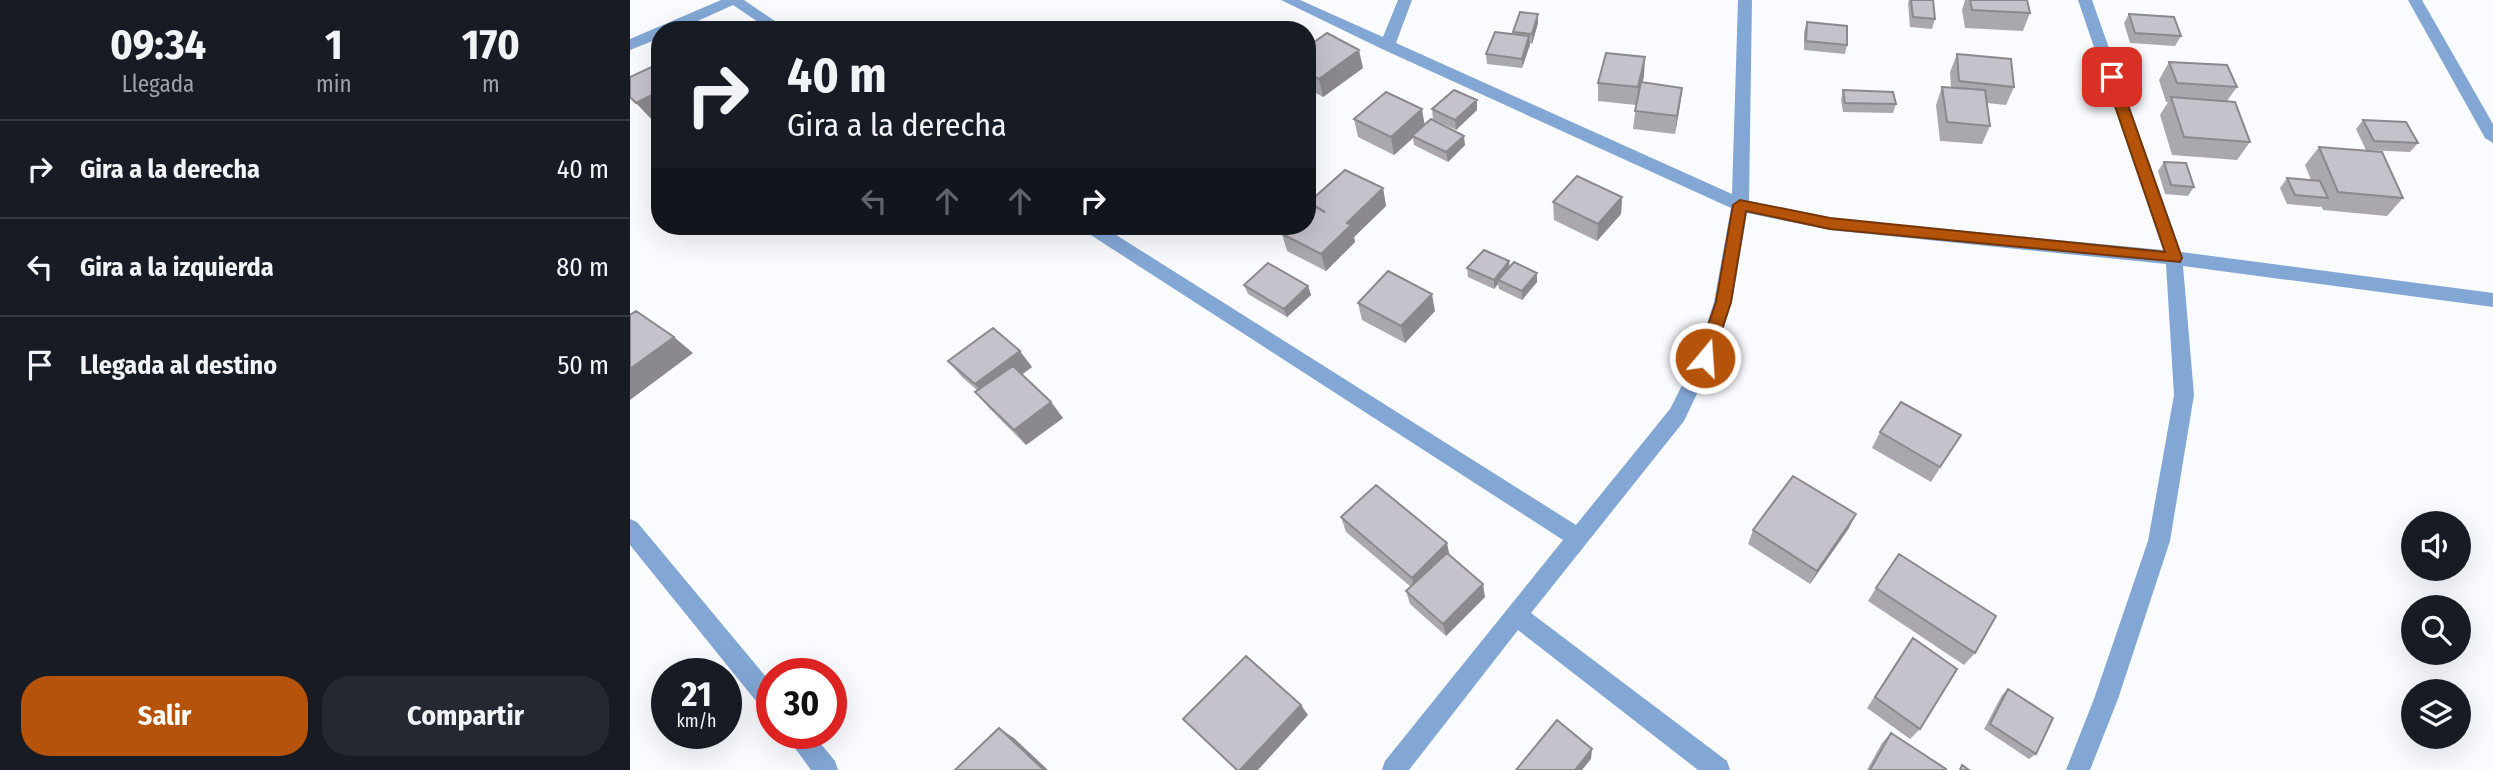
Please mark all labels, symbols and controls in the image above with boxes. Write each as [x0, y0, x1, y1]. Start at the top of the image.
text: 09:34 [110, 20, 206, 70]
text: 1 [325, 20, 343, 70]
text: 170 [462, 20, 520, 70]
text: 40 m [787, 46, 887, 105]
pin [2082, 47, 2142, 107]
icon: right [672, 49, 763, 140]
icon: arrive [2093, 58, 2131, 96]
text: Llegada [122, 70, 194, 98]
text: min [316, 70, 352, 98]
text: m [482, 70, 500, 98]
text: Gira a la derecha [787, 106, 1007, 144]
icon: right [21, 150, 59, 188]
text: Gira a la derecha [80, 154, 260, 185]
text: 40 m [557, 154, 609, 185]
icon: left [855, 182, 893, 220]
icon: ahead [928, 182, 966, 220]
icon: ahead [1001, 182, 1039, 220]
icon: right [1074, 182, 1112, 220]
icon: left [21, 248, 59, 286]
text: Gira a la izquierda [80, 252, 274, 283]
text: 80 m [556, 252, 609, 283]
position arrow [1668, 321, 1742, 395]
icon: arrive [21, 346, 59, 384]
text: Llegada al destino [80, 350, 277, 381]
text: 50 m [557, 350, 609, 381]
map controls [2401, 511, 2471, 749]
button: sound [2401, 511, 2471, 581]
button: search [2401, 595, 2471, 665]
speed limit sign: 30 [756, 658, 847, 749]
text: 21 [681, 673, 712, 715]
button: Salir [21, 676, 308, 756]
button: Compartir [322, 676, 609, 756]
button: layers [2401, 679, 2471, 749]
text: km/h [676, 710, 717, 732]

